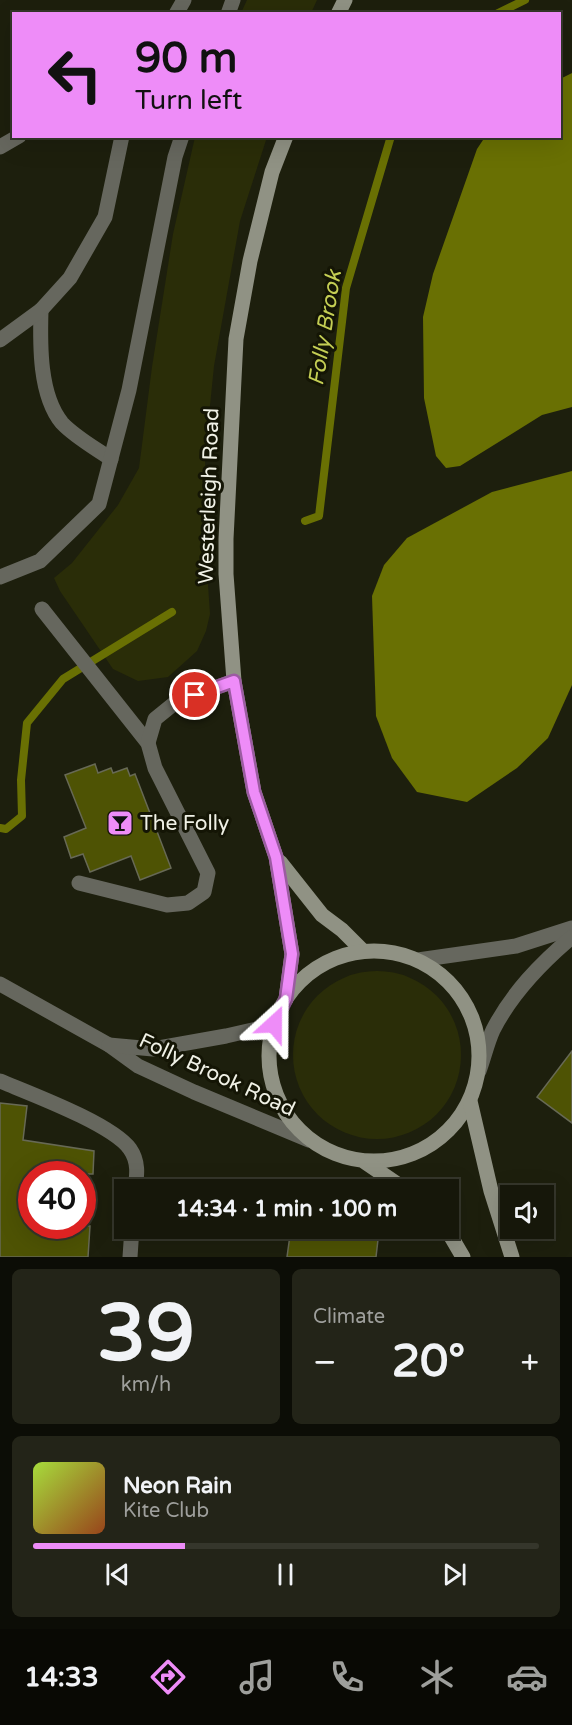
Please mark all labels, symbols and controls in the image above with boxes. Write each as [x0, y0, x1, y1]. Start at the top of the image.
text: 90 m [135, 33, 237, 84]
icon: left [36, 36, 114, 114]
text: Turn left [135, 84, 242, 117]
water label: Folly Brook [303, 267, 347, 387]
street label: Westerleigh Road [193, 407, 225, 585]
pin [169, 669, 220, 720]
icon: arrive [178, 678, 211, 711]
bar icon: The Folly [105, 808, 135, 838]
place label: The Folly [140, 811, 229, 836]
position arrow [242, 992, 306, 1056]
street label: Folly Brook Road [135, 1028, 299, 1122]
speed limit sign: 40 [18, 1161, 96, 1239]
map controls [500, 1185, 554, 1239]
button: sound [500, 1185, 554, 1239]
text: 14:34 · 1 min · 100 m [176, 1196, 397, 1222]
text: 39 [97, 1287, 195, 1381]
text: Climate [313, 1305, 385, 1329]
text: 20° [392, 1335, 465, 1389]
text: − [313, 1343, 337, 1382]
text: + [520, 1343, 539, 1382]
text: km/h [121, 1373, 171, 1397]
text: Neon Rain [123, 1473, 232, 1499]
text: Kite Club [123, 1499, 209, 1523]
icon: previous [101, 1558, 134, 1591]
icon: pause [269, 1558, 302, 1591]
icon: next [438, 1558, 471, 1591]
icon: directions [147, 1656, 189, 1698]
icon: music [236, 1656, 278, 1698]
icon: phone [326, 1656, 368, 1698]
icon: climate [416, 1656, 458, 1698]
icon: car [506, 1656, 548, 1698]
text: 14:33 [24, 1661, 99, 1694]

